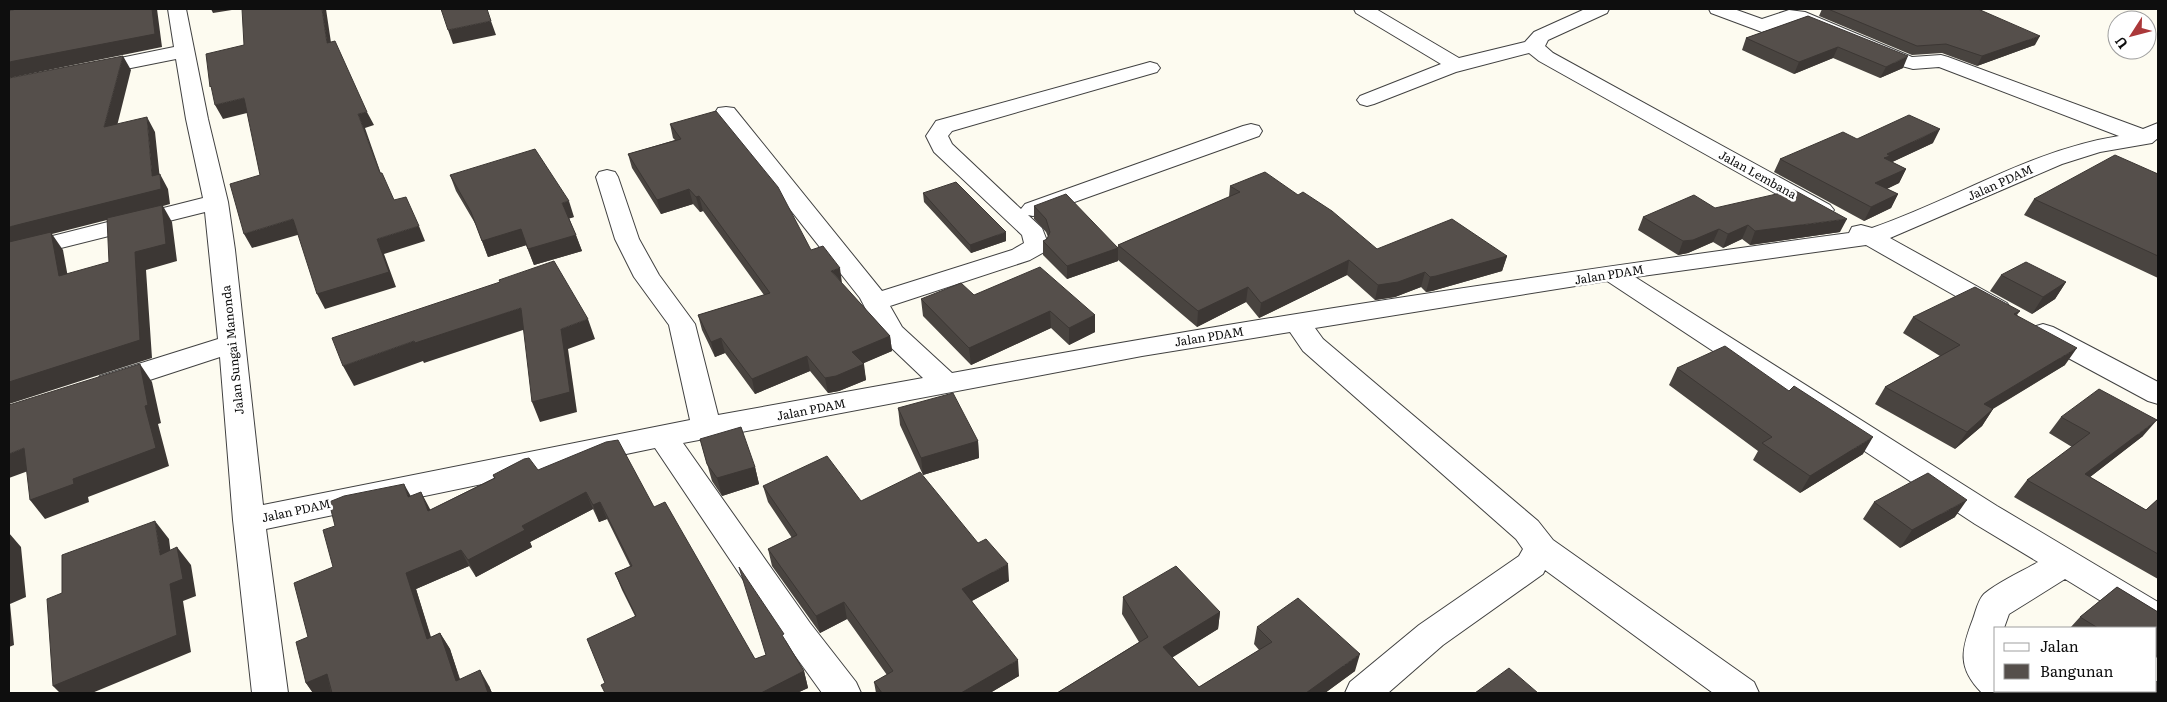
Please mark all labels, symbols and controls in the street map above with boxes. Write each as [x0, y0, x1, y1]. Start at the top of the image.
north arrow [2107, 10, 2157, 60]
text: U [2109, 33, 2132, 54]
street label: Jalan Lembana [1716, 145, 1801, 203]
street label: Jalan PDAM [1964, 160, 2036, 204]
street label: Jalan PDAM [1573, 260, 1645, 288]
street label: Jalan Sungai Manonda [216, 284, 248, 416]
street label: Jalan PDAM [1173, 322, 1245, 350]
street label: Jalan PDAM [775, 393, 847, 425]
street label: Jalan PDAM [260, 494, 332, 526]
legend [1994, 627, 2157, 692]
text: Jalan [2040, 634, 2079, 657]
text: Bangunan [2040, 659, 2114, 682]

